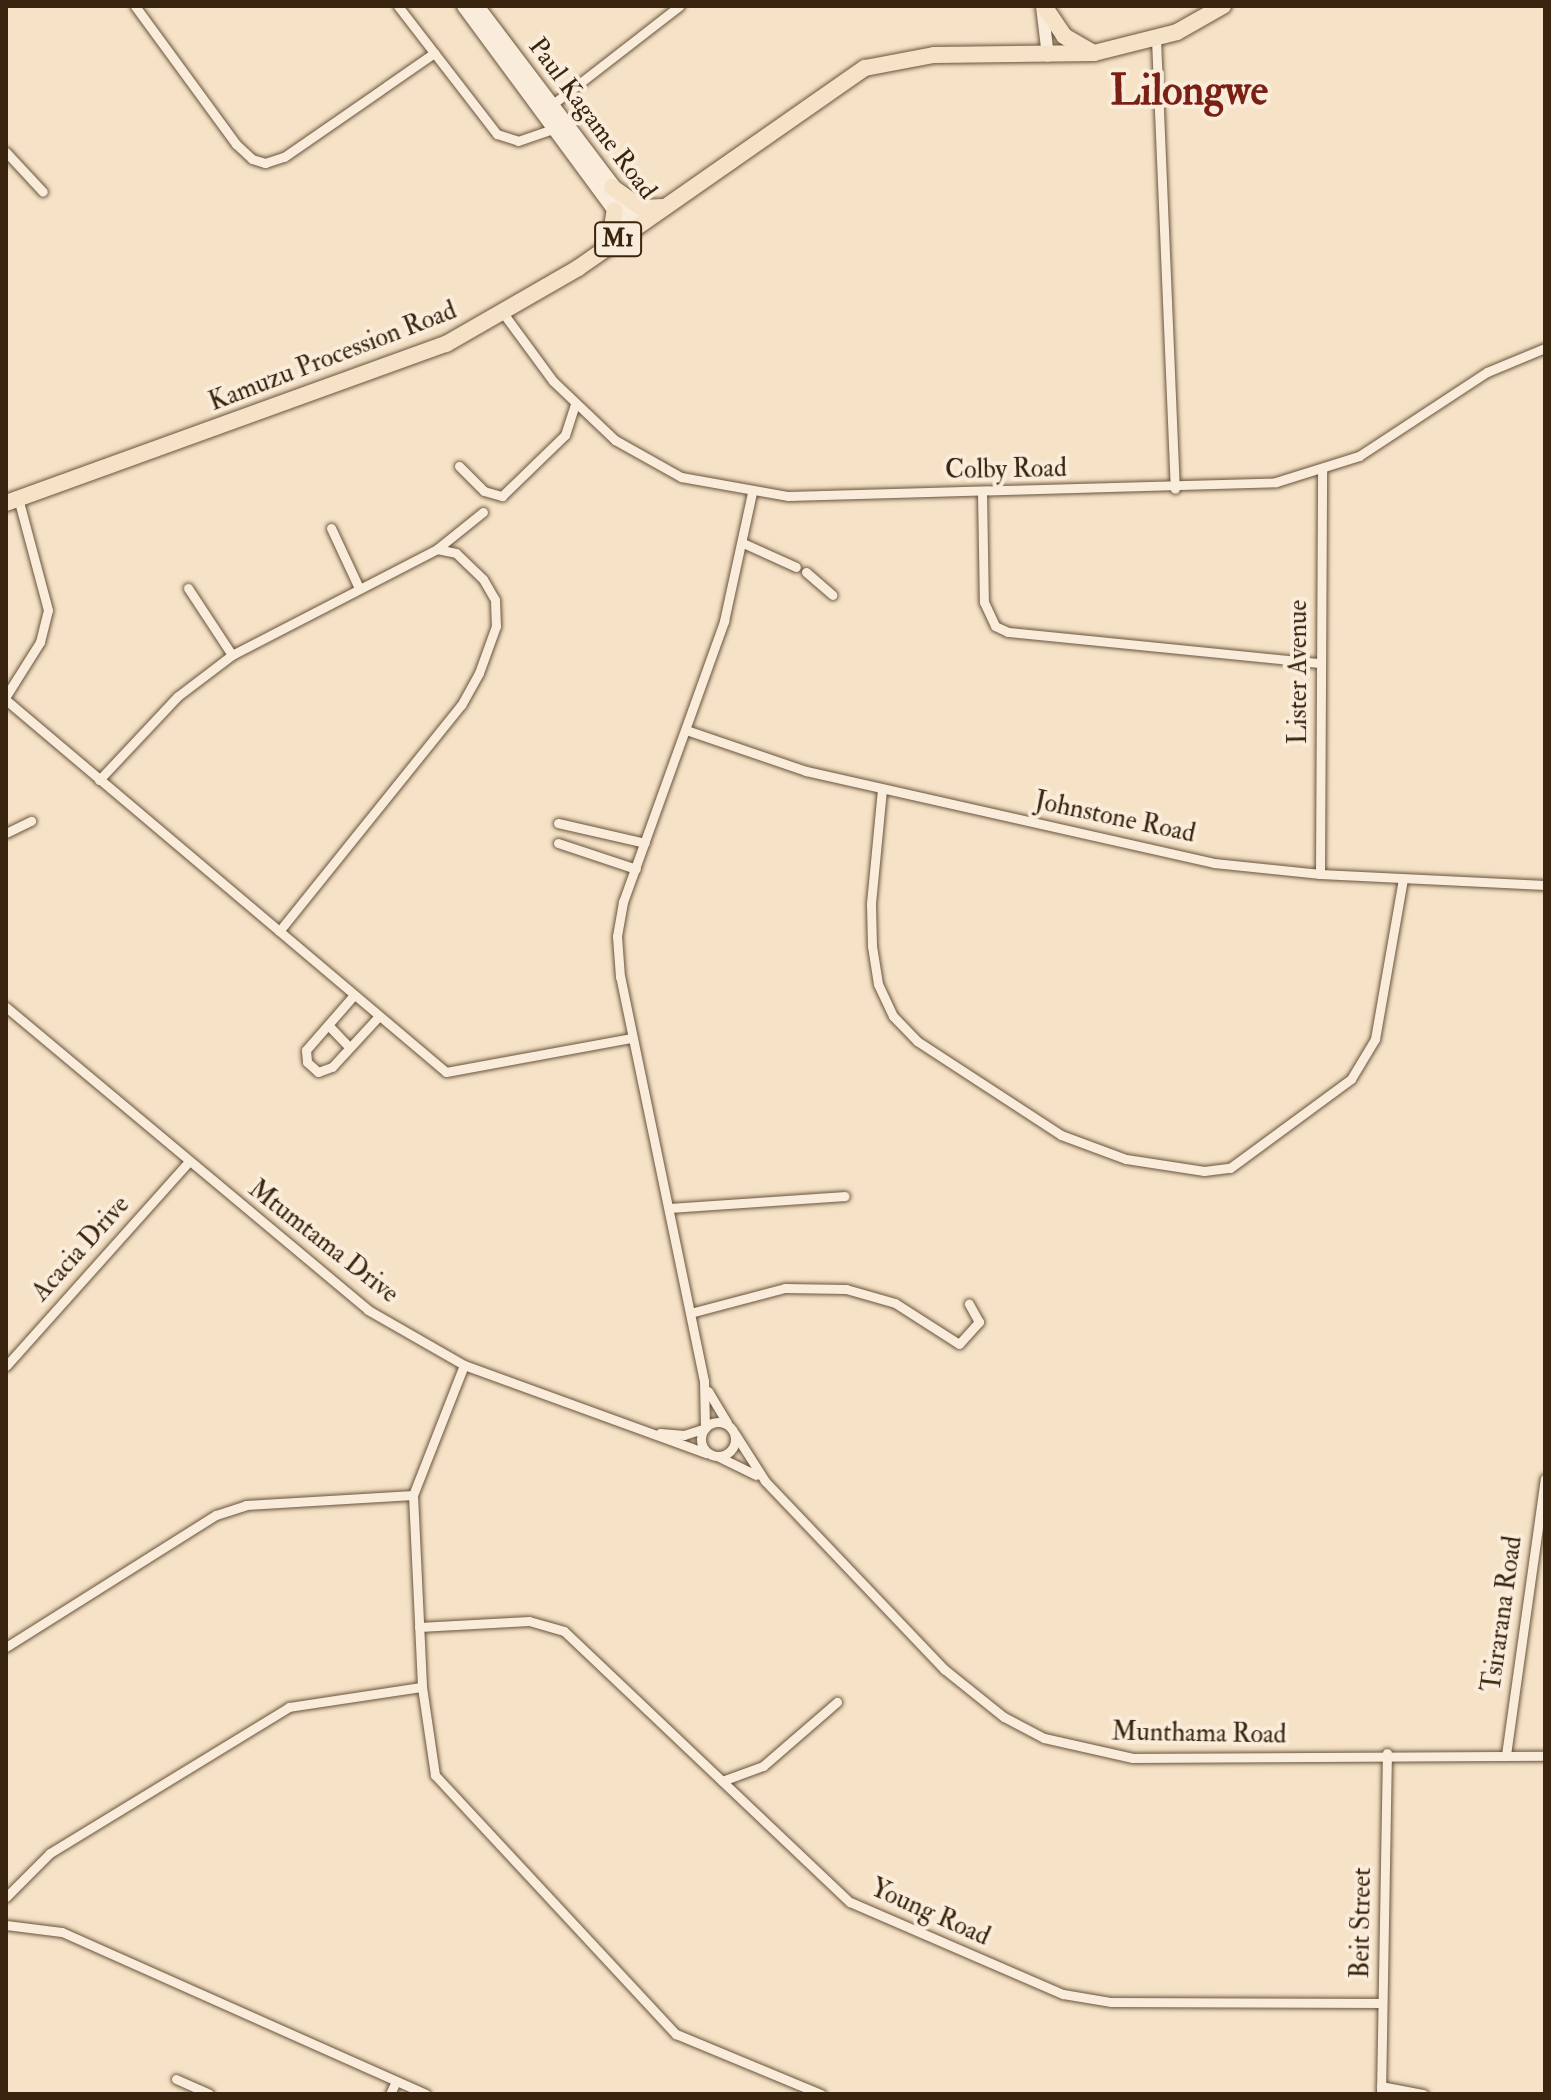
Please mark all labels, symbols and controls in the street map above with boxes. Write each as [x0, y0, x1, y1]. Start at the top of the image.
street label: Paul Kagame Road [521, 32, 663, 206]
district label: Lilongwe [1110, 66, 1268, 116]
road number: M1 [594, 219, 642, 259]
street label: Kamuzu Procession Road [205, 295, 461, 419]
street label: Colby Road [945, 453, 1067, 487]
street label: Lister Avenue [1283, 600, 1315, 744]
street label: Johnstone Road [1032, 786, 1198, 850]
street label: Mtumtama Drive [242, 1174, 404, 1310]
street label: Acacia Drive [26, 1190, 136, 1308]
street label: Tsirarana Road [1477, 1534, 1529, 1694]
street label: Munthama Road [1111, 1717, 1287, 1751]
street label: Beit Street [1345, 1867, 1379, 1979]
street label: Young Road [865, 1873, 995, 1953]

